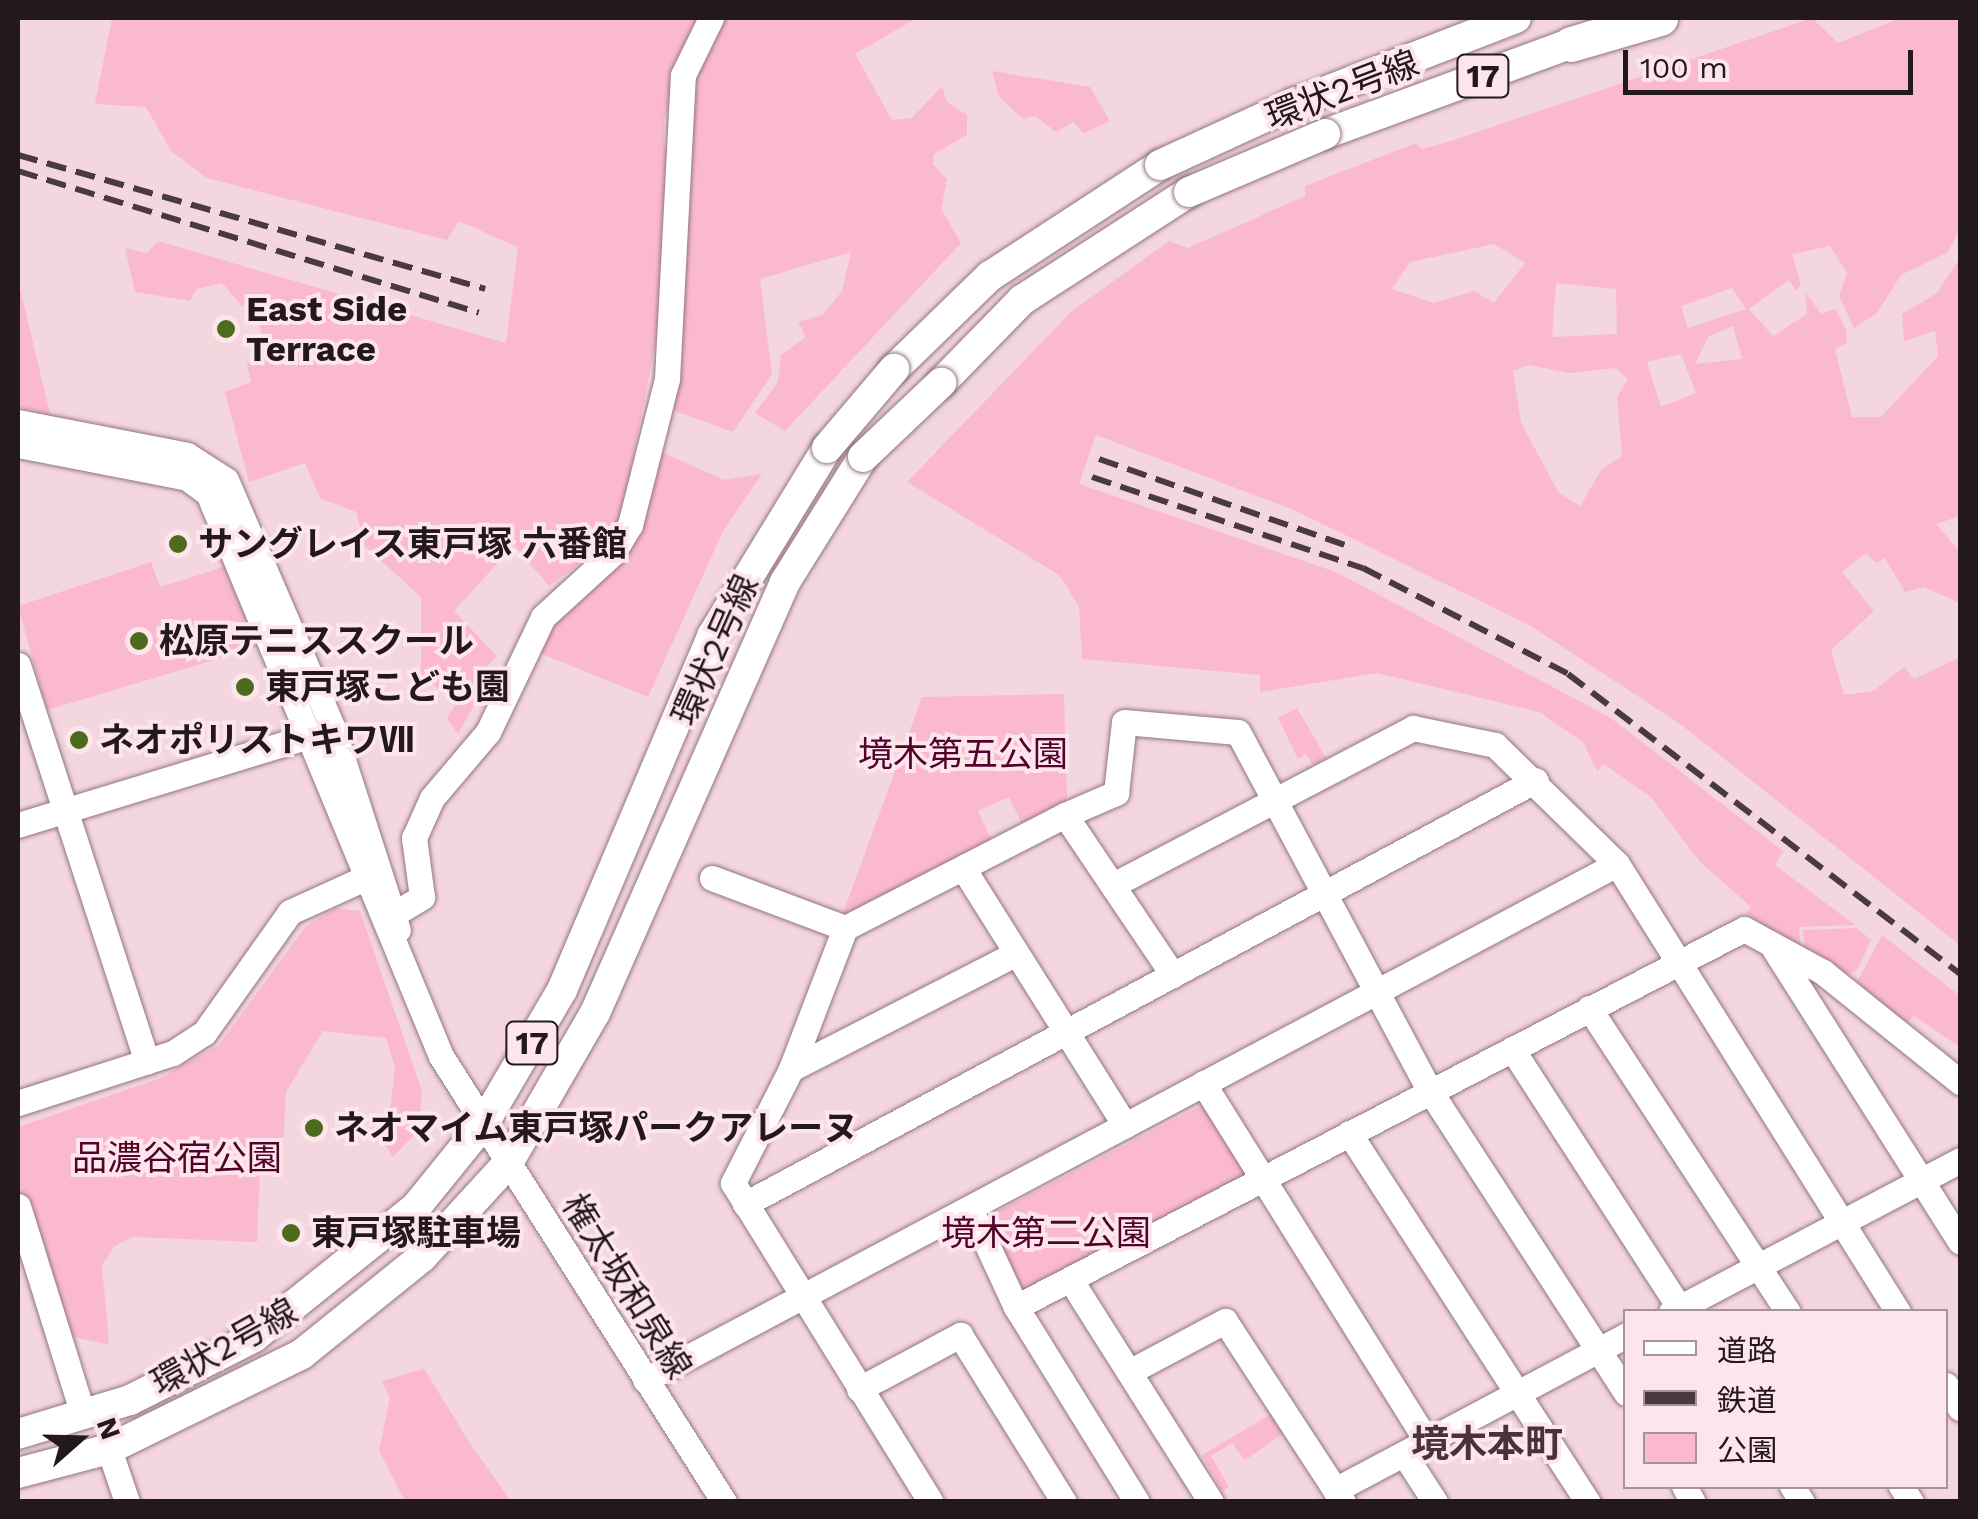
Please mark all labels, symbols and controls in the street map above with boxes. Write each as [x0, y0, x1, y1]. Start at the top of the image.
scale bar [1628, 30, 1918, 92]
street label: 環状2号線 [1260, 42, 1424, 138]
road number: 17 [1456, 49, 1510, 103]
text: 100 m [1640, 50, 1728, 85]
place label: East Side Terrace [246, 288, 407, 370]
marker: East Side Terrace [215, 318, 237, 340]
place label: サングレイス東戸塚 六番館 [198, 523, 628, 565]
marker: サングレイス東戸塚 六番館 [167, 533, 189, 555]
street label: 環状2号線 [663, 568, 767, 732]
place label: 松原テニススクール [159, 620, 474, 662]
marker: 松原テニススクール [128, 630, 150, 652]
place label: 東戸塚こども園 [265, 666, 510, 708]
marker: 東戸塚こども園 [234, 676, 256, 698]
place label: ネオポリストキワⅦ [99, 719, 414, 761]
marker: ネオポリストキワⅦ [68, 729, 90, 751]
park label: 境木第五公園 [858, 733, 1068, 775]
road number: 17 [504, 1016, 560, 1070]
place label: ネオマイム東戸塚パークアレーヌ [334, 1107, 859, 1149]
marker: ネオマイム東戸塚パークアレーヌ [303, 1117, 325, 1139]
park label: 品濃谷宿公園 [72, 1137, 282, 1179]
street label: 権太坂和泉線 [554, 1186, 700, 1386]
place label: 東戸塚駐車場 [311, 1212, 521, 1254]
park label: 境木第二公園 [941, 1212, 1151, 1254]
marker: 東戸塚駐車場 [280, 1222, 302, 1244]
street label: 環状2号線 [144, 1290, 304, 1404]
legend [1623, 1309, 1948, 1489]
text: 道路 [1717, 1333, 1777, 1368]
text: 鉄道 [1717, 1383, 1777, 1418]
north arrow [30, 1389, 130, 1489]
text: N [90, 1413, 128, 1444]
district label: 境木本町 [1411, 1422, 1563, 1468]
text: 公園 [1717, 1433, 1777, 1468]

